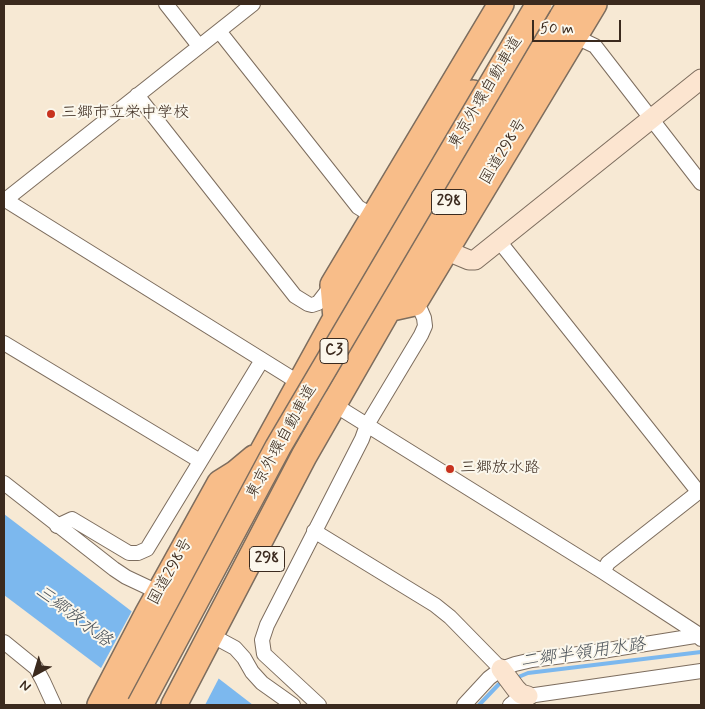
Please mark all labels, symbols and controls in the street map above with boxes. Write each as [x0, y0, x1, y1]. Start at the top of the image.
scale bar [535, 10, 624, 42]
text: 50 m [540, 19, 574, 39]
street label: 東京外環自動車道 [445, 33, 527, 153]
place label: 三郷市立栄中学校 [61, 104, 189, 124]
marker: 三郷市立栄中学校 [45, 108, 57, 120]
street label: 国道298号 [477, 115, 531, 189]
road number: 298 [432, 190, 466, 214]
road number: C3 [320, 338, 348, 364]
street label: 東京外環自動車道 [243, 381, 321, 503]
place label: 三郷放水路 [460, 459, 540, 479]
marker: 三郷放水路 [444, 463, 456, 475]
street label: 国道298号 [145, 535, 197, 609]
road number: 298 [250, 546, 284, 572]
water label: 三郷放水路 [31, 581, 115, 653]
water label: 二郷半領用水路 [519, 635, 647, 673]
north arrow [10, 649, 60, 699]
text: N [16, 676, 35, 696]

